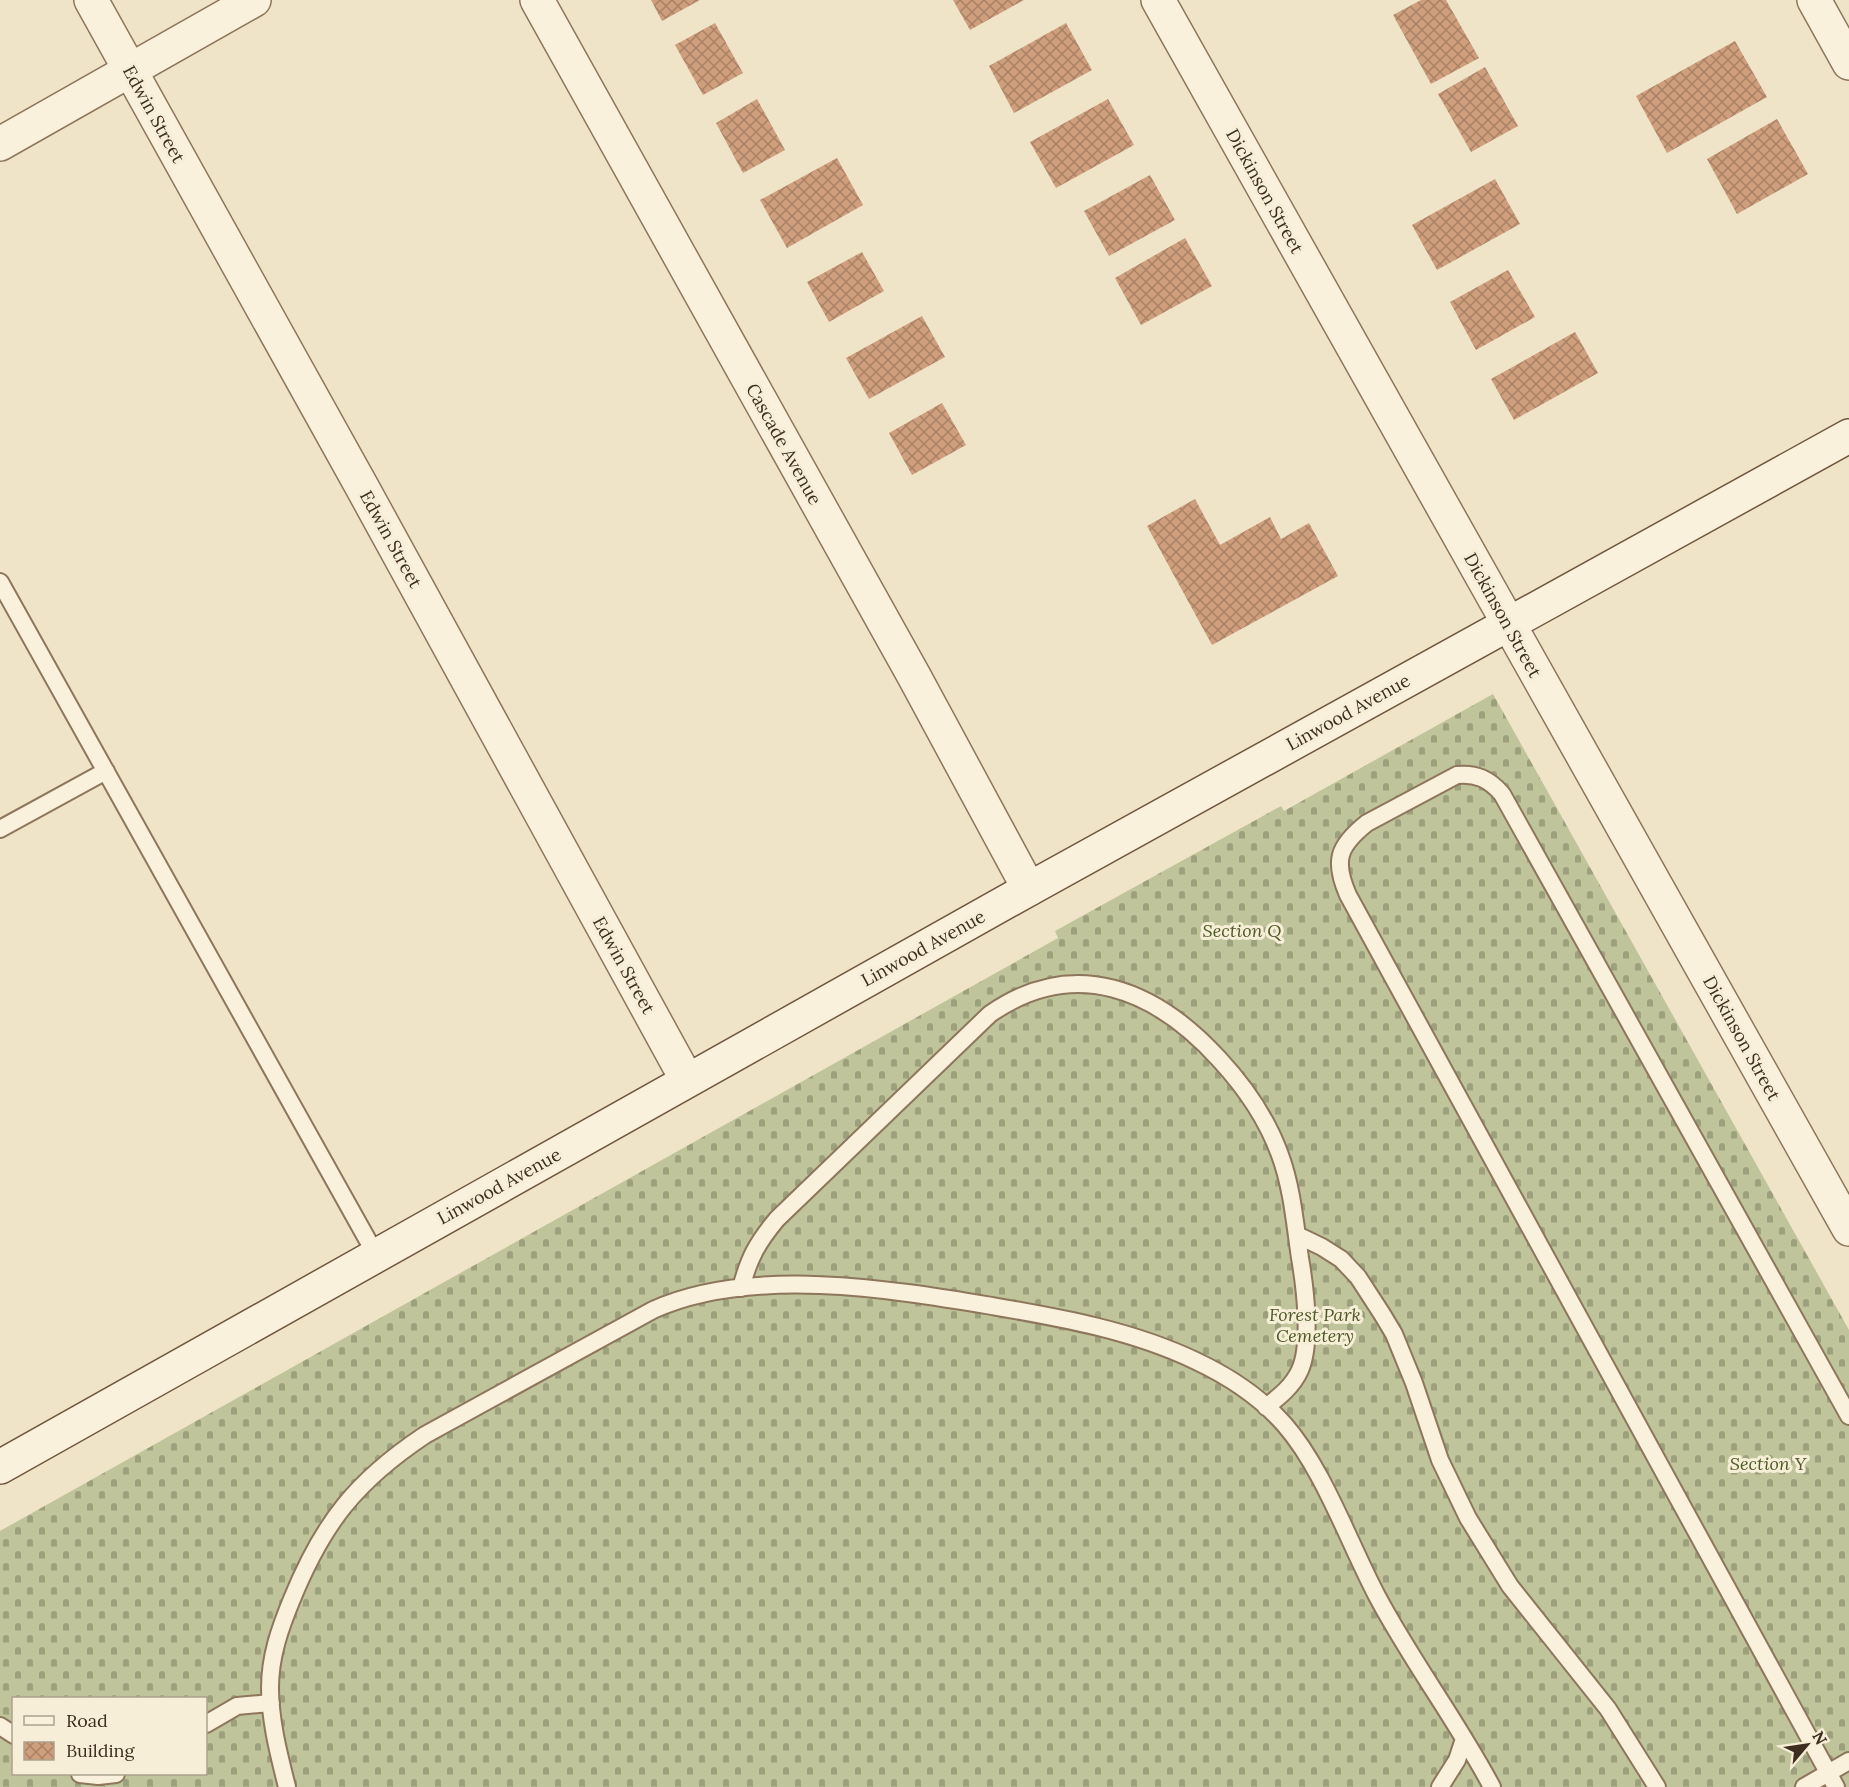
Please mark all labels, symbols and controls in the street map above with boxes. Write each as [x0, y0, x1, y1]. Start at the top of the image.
street label: Edwin Street [118, 61, 190, 167]
street label: Dickinson Street [1221, 125, 1309, 257]
street label: Cascade Avenue [741, 379, 827, 509]
street label: Edwin Street [355, 486, 427, 592]
street label: Dickinson Street [1459, 549, 1547, 681]
street label: Linwood Avenue [1282, 668, 1414, 755]
street label: Linwood Avenue [857, 904, 989, 991]
street label: Edwin Street [588, 912, 660, 1018]
park label: Section Q [1202, 919, 1282, 942]
street label: Dickinson Street [1698, 972, 1786, 1104]
street label: Linwood Avenue [433, 1142, 565, 1229]
park label: Forest Park Cemetery [1269, 1303, 1361, 1347]
park label: Section Y [1730, 1452, 1808, 1475]
legend [12, 1697, 207, 1775]
text: Road [66, 1709, 108, 1732]
north arrow [1777, 1715, 1837, 1775]
text: N [1808, 1727, 1832, 1748]
text: Building [66, 1739, 136, 1762]

